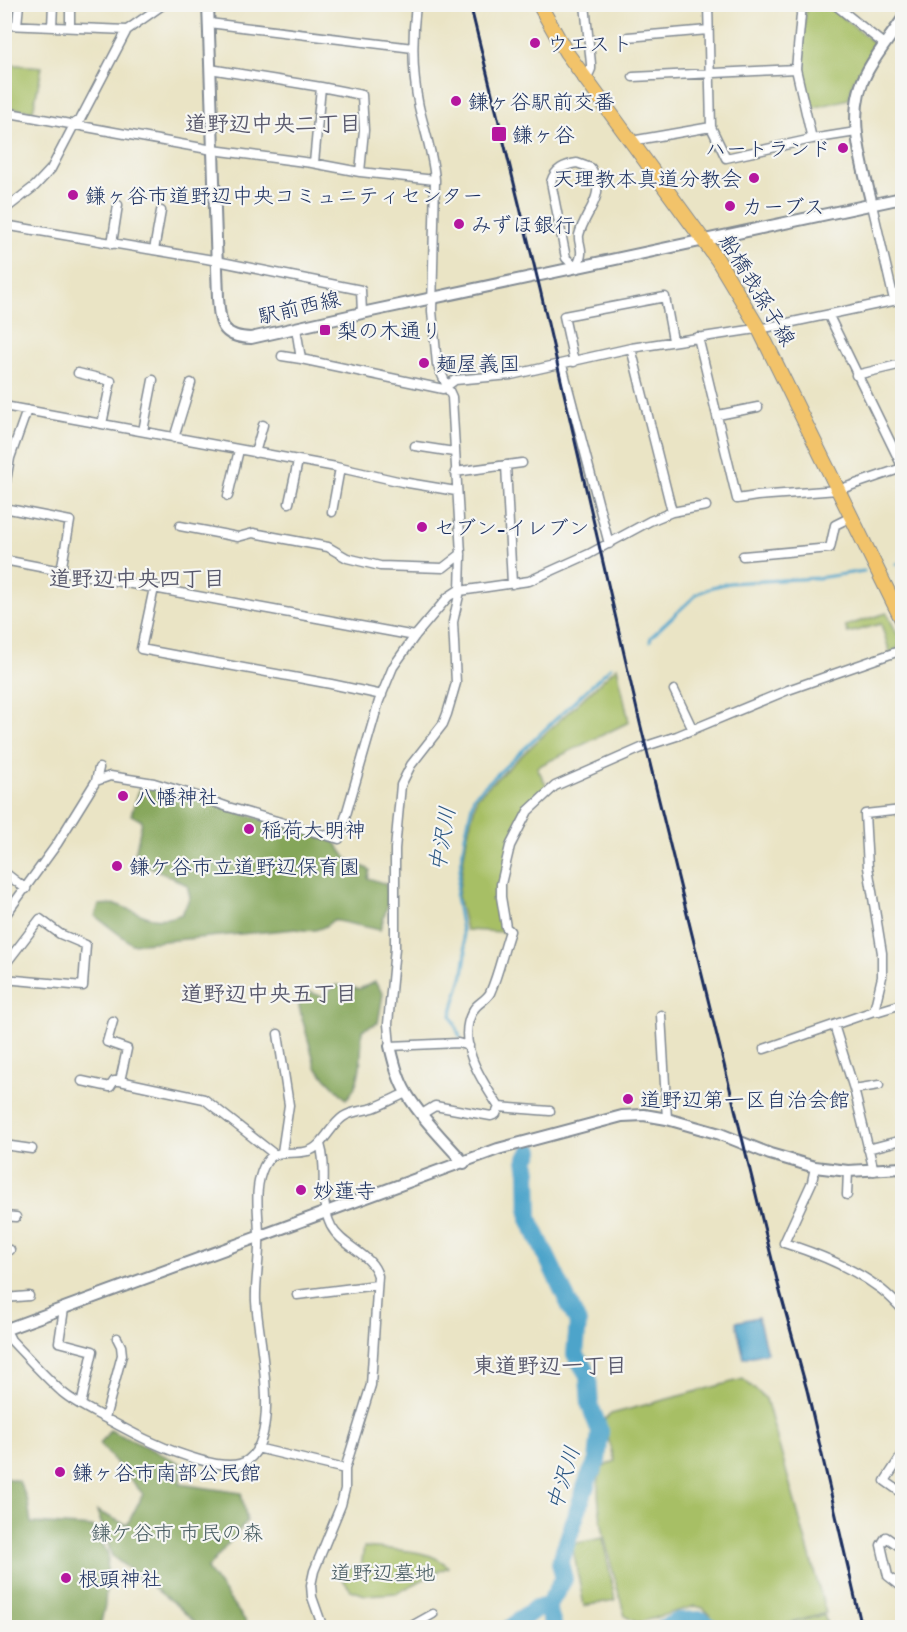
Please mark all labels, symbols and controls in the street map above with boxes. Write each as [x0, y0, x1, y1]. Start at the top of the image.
place label: ウエスト [547, 31, 633, 56]
marker: ウエスト [528, 36, 542, 50]
place label: 鎌ヶ谷駅前交番 [468, 89, 615, 114]
marker: 鎌ヶ谷駅前交番 [449, 94, 463, 108]
district label: 道野辺中央二丁目 [185, 110, 361, 137]
place label: 鎌ヶ谷 [512, 122, 575, 147]
marker: 鎌ヶ谷 [490, 125, 508, 143]
place label: ハートランド [705, 136, 831, 161]
marker: ハートランド [836, 141, 850, 155]
place label: 天理教本真道分教会 [553, 166, 742, 191]
marker: 天理教本真道分教会 [747, 171, 761, 185]
place label: 鎌ヶ谷市道野辺中央コミュニティセンター [85, 183, 483, 208]
marker: 鎌ヶ谷市道野辺中央コミュニティセンター [66, 188, 80, 202]
place label: カーブス [742, 194, 825, 219]
marker: カーブス [723, 199, 737, 213]
place label: みずほ銀行 [471, 212, 575, 237]
marker: みずほ銀行 [452, 217, 466, 231]
street label: 船橋我孫子線 [715, 230, 801, 350]
street label: 駅前西線 [255, 285, 343, 329]
place label: 梨の木通り [337, 318, 442, 343]
marker: 梨の木通り [318, 323, 332, 337]
place label: 麺屋義国 [436, 351, 520, 376]
marker: 麺屋義国 [417, 356, 431, 370]
place label: セブン-イレブン [434, 515, 589, 540]
marker: セブン-イレブン [415, 520, 429, 534]
district label: 道野辺中央四丁目 [49, 565, 225, 592]
place label: 八幡神社 [135, 784, 219, 809]
marker: 八幡神社 [116, 789, 130, 803]
water label: 中沢川 [423, 804, 461, 874]
place label: 稲荷大明神 [261, 817, 366, 842]
marker: 稲荷大明神 [242, 822, 256, 836]
place label: 鎌ケ谷市立道野辺保育園 [129, 854, 360, 879]
marker: 鎌ケ谷市立道野辺保育園 [110, 859, 124, 873]
district label: 道野辺中央五丁目 [181, 980, 357, 1007]
place label: 道野辺第一区自治会館 [640, 1087, 850, 1112]
marker: 道野辺第一区自治会館 [621, 1092, 635, 1106]
place label: 妙蓮寺 [313, 1178, 376, 1203]
marker: 妙蓮寺 [294, 1183, 308, 1197]
district label: 東道野辺一丁目 [473, 1352, 627, 1379]
water label: 中沢川 [540, 1442, 586, 1514]
place label: 鎌ヶ谷市南部公民館 [72, 1460, 261, 1485]
marker: 鎌ヶ谷市南部公民館 [53, 1465, 67, 1479]
park label: 鎌ケ谷市 市民の森 [91, 1520, 263, 1545]
park label: 道野辺墓地 [331, 1560, 436, 1585]
place label: 根頭神社 [78, 1566, 162, 1591]
marker: 根頭神社 [59, 1571, 73, 1585]

